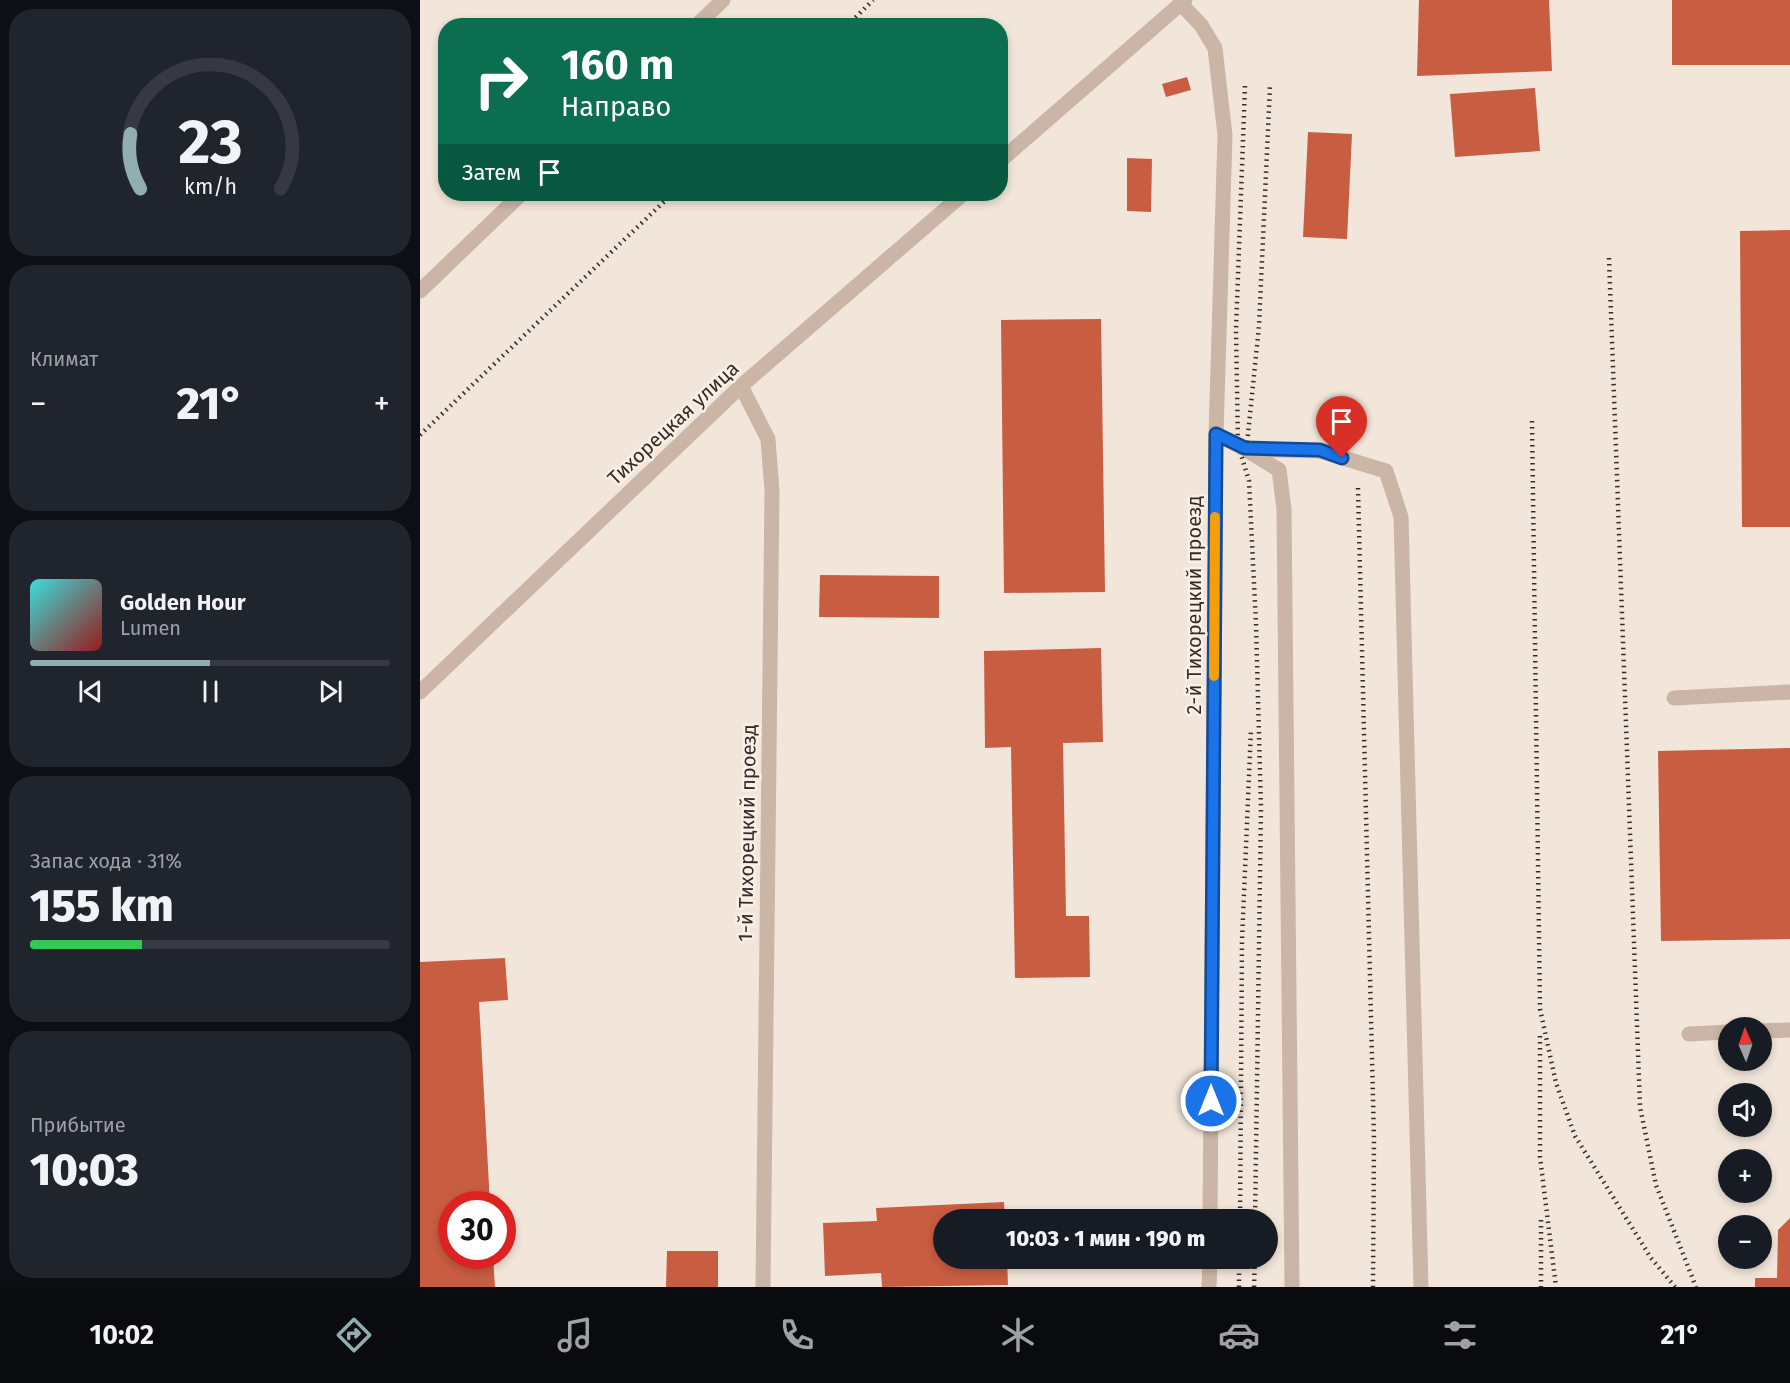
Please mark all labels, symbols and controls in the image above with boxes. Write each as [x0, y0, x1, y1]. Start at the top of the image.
text: 160 m [561, 40, 674, 90]
icon: right [462, 42, 540, 120]
text: Направо [561, 91, 671, 123]
text: 23 [178, 105, 242, 180]
icon: arrive [533, 156, 566, 189]
text: Затем [462, 159, 521, 186]
text: km/h [183, 175, 237, 201]
text: Климат [30, 347, 98, 371]
street label: Тихорецкая улица [602, 356, 744, 490]
text: 21° [176, 377, 244, 431]
text: − [30, 384, 47, 424]
text: + [374, 384, 390, 424]
pin [1316, 396, 1367, 458]
icon: arrive [1325, 405, 1358, 438]
street label: 2-й Тихорецкий проезд [1182, 495, 1206, 715]
text: Golden Hour [120, 589, 246, 616]
text: Lumen [120, 616, 181, 640]
icon: previous [74, 675, 107, 708]
icon: pause [194, 675, 227, 708]
icon: next [314, 675, 347, 708]
street label: 1-й Тихорецкий проезд [733, 724, 761, 942]
text: Запас хода · 31% [30, 849, 182, 873]
text: 155 km [30, 879, 174, 933]
north arrow [1718, 1017, 1772, 1071]
map controls [1718, 1017, 1772, 1269]
position arrow [1179, 1069, 1243, 1133]
button: sound [1718, 1083, 1772, 1137]
text: Прибытие [30, 1113, 126, 1137]
text: 10:03 [30, 1143, 139, 1197]
button: + [1718, 1149, 1772, 1203]
speed limit sign: 30 [438, 1191, 516, 1269]
button: − [1718, 1215, 1772, 1269]
text: 10:03 · 1 мин · 190 m [1006, 1225, 1205, 1252]
icon: directions [333, 1314, 375, 1356]
icon: music [554, 1314, 596, 1356]
icon: phone [776, 1314, 818, 1356]
icon: climate [997, 1314, 1039, 1356]
icon: car [1218, 1314, 1260, 1356]
icon: filters [1439, 1314, 1481, 1356]
text: 10:02 [90, 1319, 154, 1351]
text: 21° [1660, 1319, 1700, 1351]

